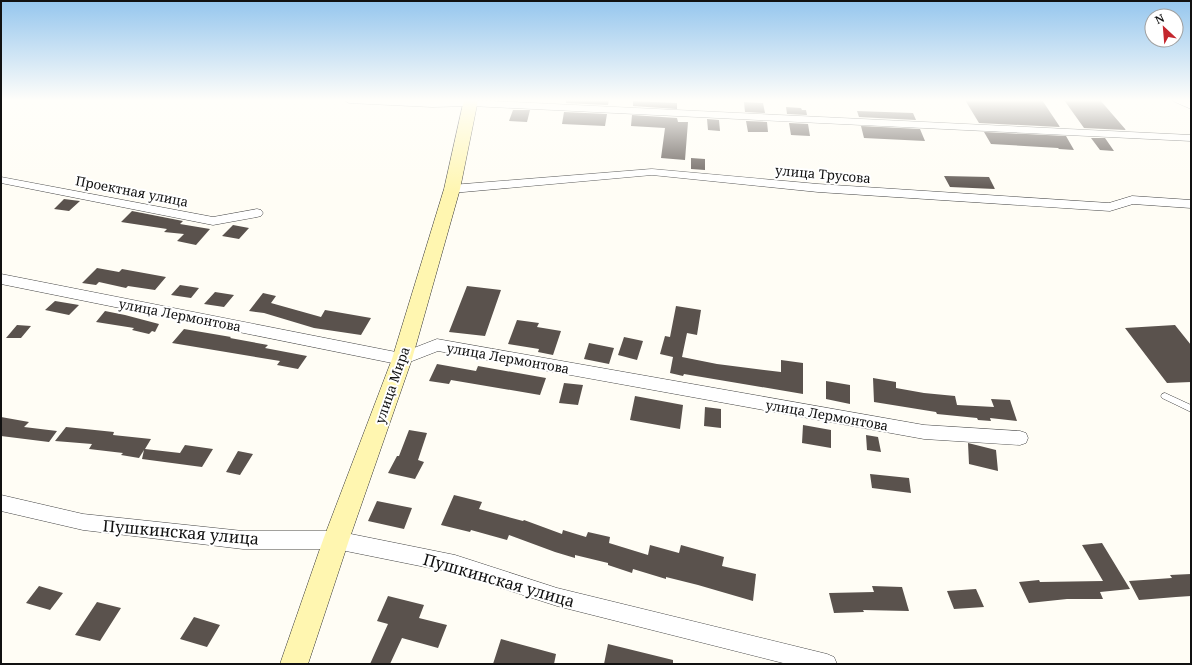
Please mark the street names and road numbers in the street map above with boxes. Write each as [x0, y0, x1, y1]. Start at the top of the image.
street label: улица Трусова [774, 161, 872, 187]
street label: Проектная улица [74, 171, 190, 211]
street label: улица Лермонтова [117, 294, 243, 336]
street label: улица Лермонтова [445, 338, 571, 378]
street label: улица Мира [370, 344, 414, 426]
street label: улица Лермонтова [764, 395, 890, 435]
street label: Пушкинская улица [102, 514, 260, 550]
street label: Пушкинская улица [421, 548, 577, 612]

